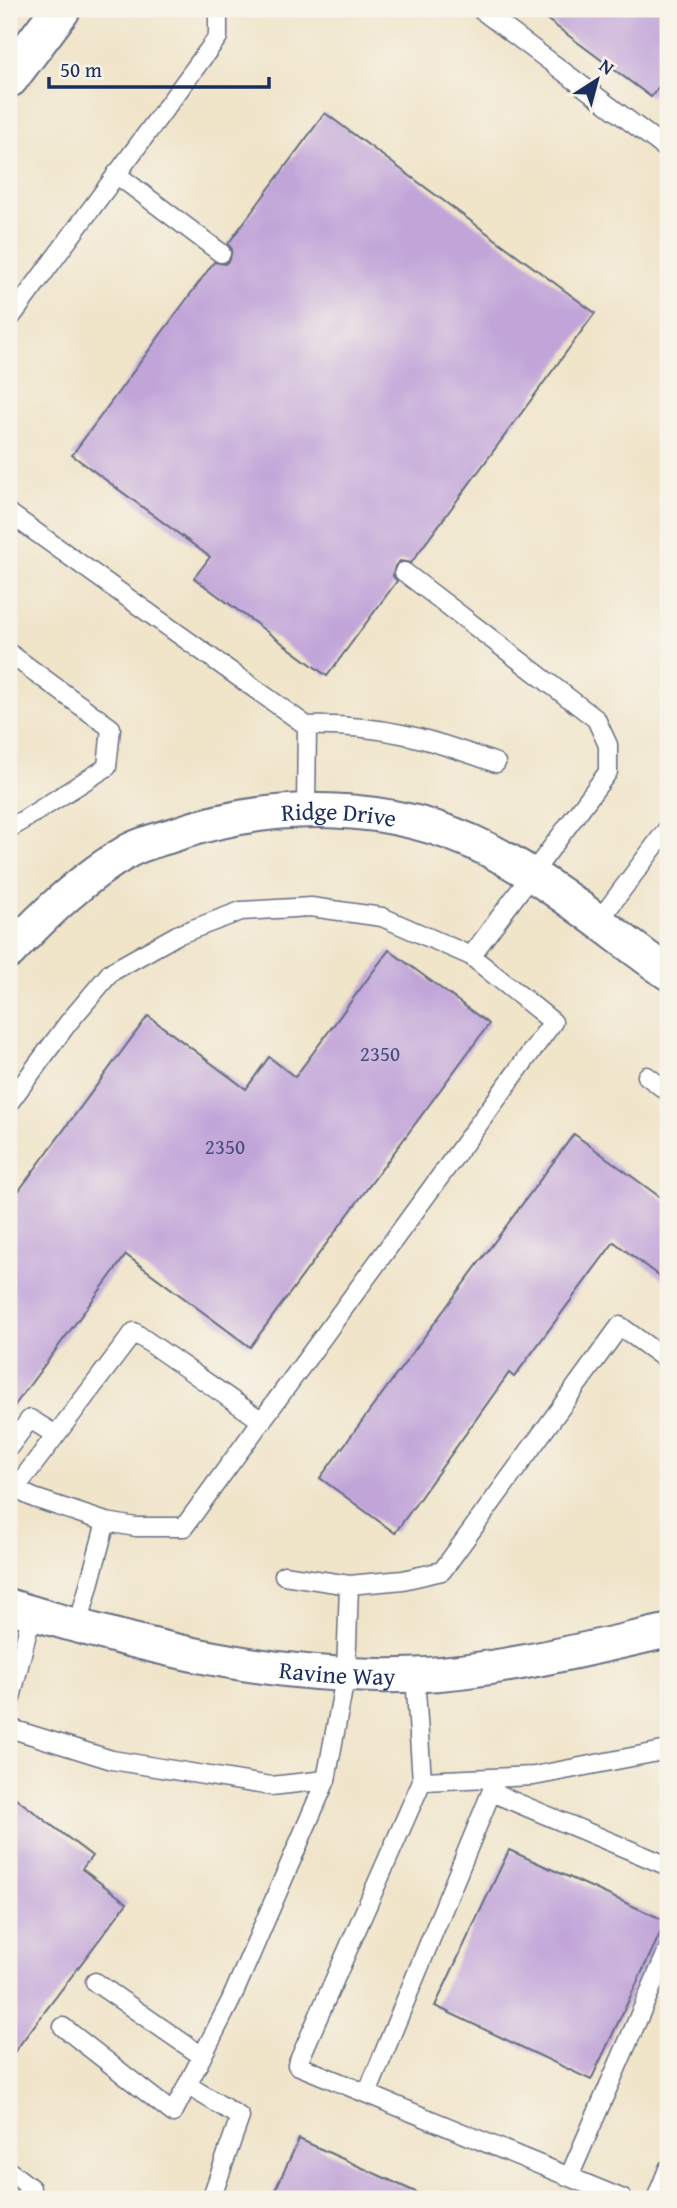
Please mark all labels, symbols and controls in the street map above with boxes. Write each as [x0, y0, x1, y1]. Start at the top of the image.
scale bar [49, 46, 270, 90]
north arrow [562, 46, 632, 116]
text: N [594, 51, 621, 81]
text: 50 m [60, 54, 102, 85]
street label: Ridge Drive [280, 793, 399, 835]
house number: 2350 [360, 1038, 400, 1069]
house number: 2350 [205, 1131, 245, 1162]
street label: Ravine Way [277, 1651, 395, 1693]

